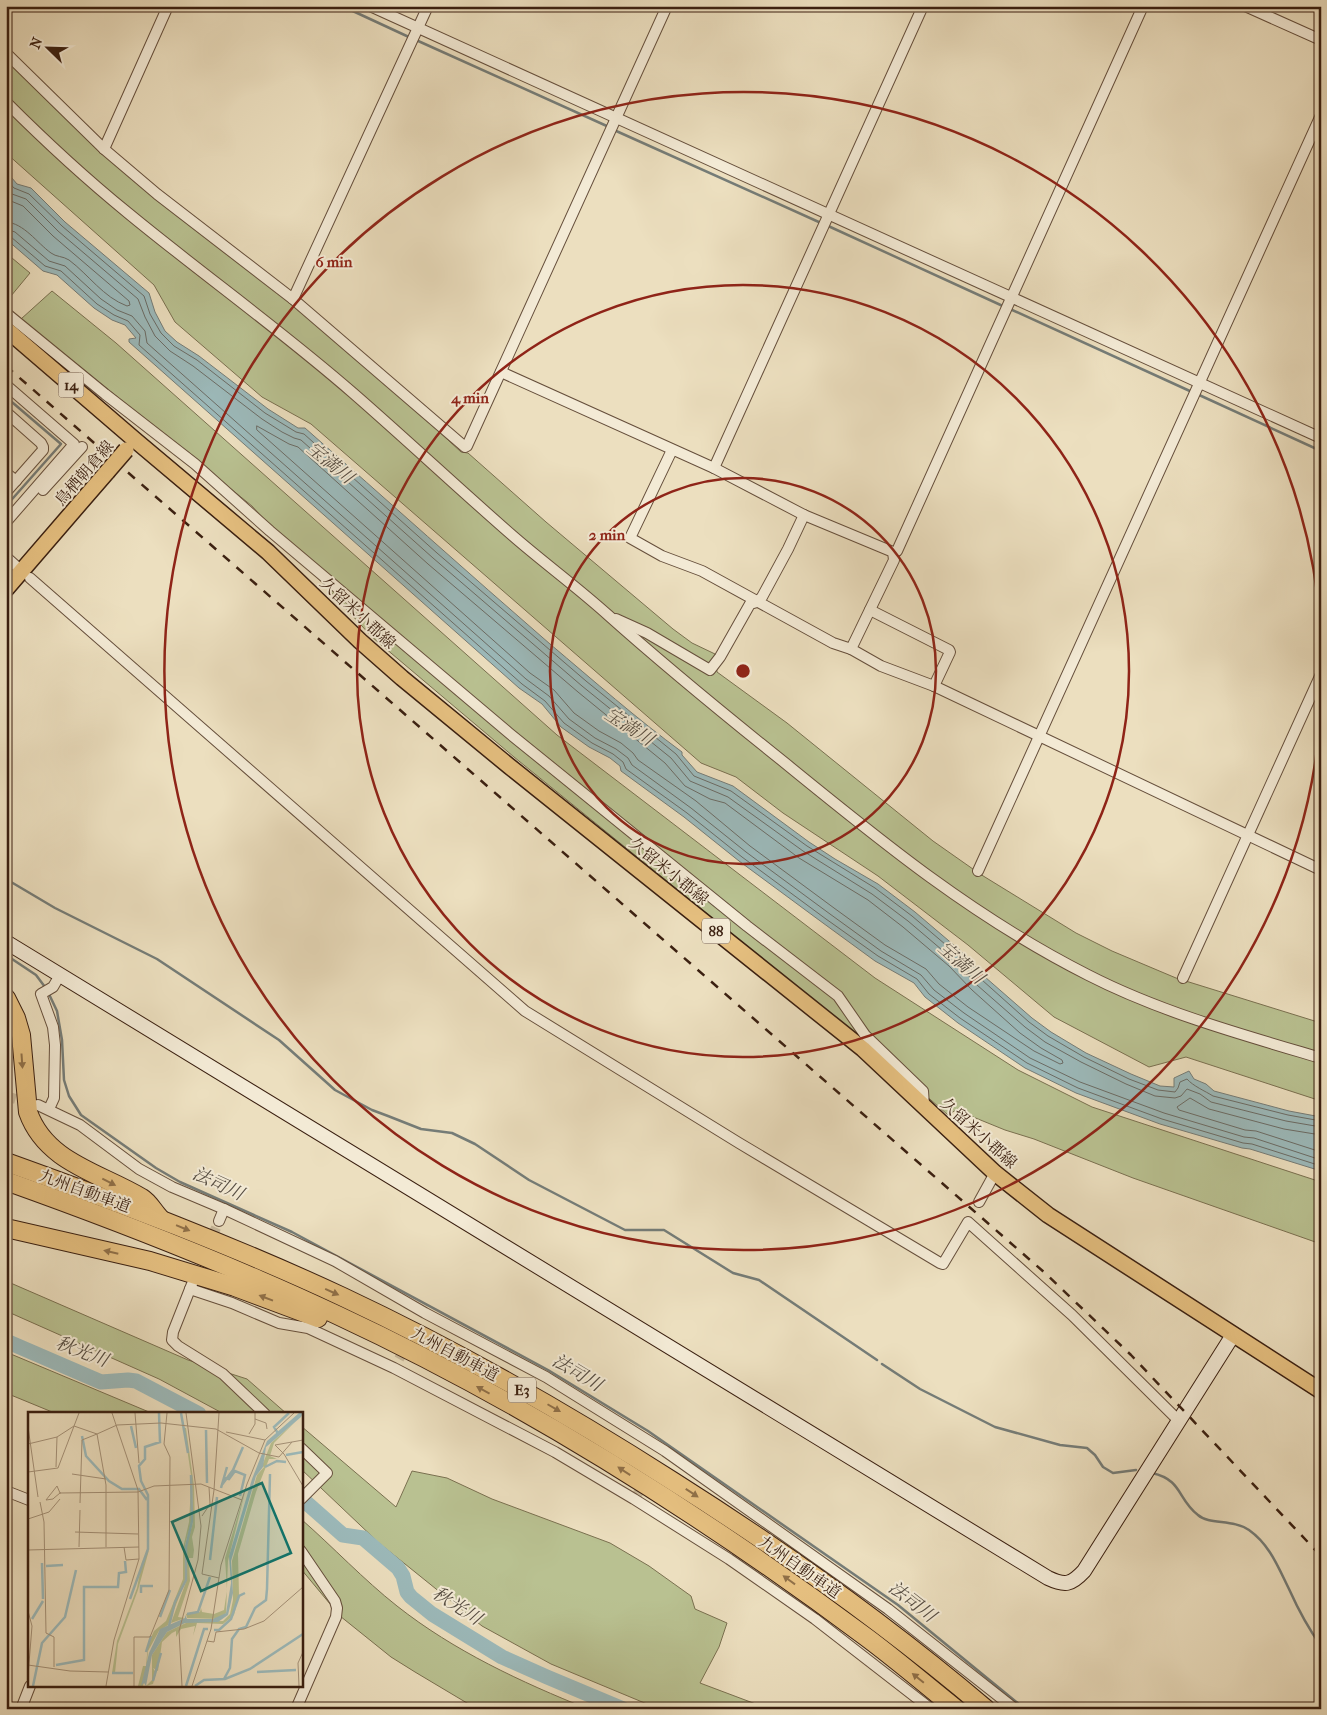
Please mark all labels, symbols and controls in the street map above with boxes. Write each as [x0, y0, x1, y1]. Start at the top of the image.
north arrow [22, 22, 72, 72]
text: N [27, 35, 47, 51]
text: 6 min [316, 253, 353, 271]
road number: 14 [58, 372, 84, 398]
text: 4 min [450, 389, 489, 407]
street label: 鳥栖朝倉線 [51, 437, 117, 509]
water label: 宝満川 [302, 438, 359, 489]
text: 2 min [589, 526, 626, 544]
street label: 久留米小郡線 [316, 573, 400, 653]
centre of rings [734, 662, 752, 680]
water label: 宝満川 [601, 703, 659, 752]
street label: 久留米小郡線 [626, 833, 712, 909]
road number: 88 [702, 918, 730, 944]
water label: 宝満川 [934, 937, 990, 990]
one-way arrow [19, 1053, 27, 1069]
street label: 久留米小郡線 [937, 1094, 1021, 1172]
water label: 法司川 [189, 1163, 249, 1206]
street label: 九州自動車道 [37, 1166, 133, 1216]
one-way arrow [102, 1178, 117, 1186]
one-way arrow [176, 1225, 190, 1233]
one-way arrow [103, 1248, 118, 1256]
one-way arrow [325, 1289, 339, 1297]
one-way arrow [258, 1294, 273, 1302]
street label: 九州自動車道 [408, 1323, 502, 1385]
water label: 秋光川 [53, 1333, 113, 1372]
water label: 法司川 [548, 1350, 607, 1397]
road number: E3 [508, 1378, 536, 1402]
one-way arrow [476, 1386, 491, 1394]
one-way arrow [547, 1404, 561, 1412]
inset map [28, 1412, 302, 1688]
one-way arrow [617, 1467, 631, 1476]
one-way arrow [686, 1489, 699, 1498]
street label: 九州自動車道 [755, 1532, 845, 1602]
one-way arrow [782, 1575, 796, 1585]
water label: 法司川 [884, 1577, 941, 1628]
water label: 秋光川 [429, 1582, 487, 1631]
one-way arrow [912, 1673, 925, 1684]

